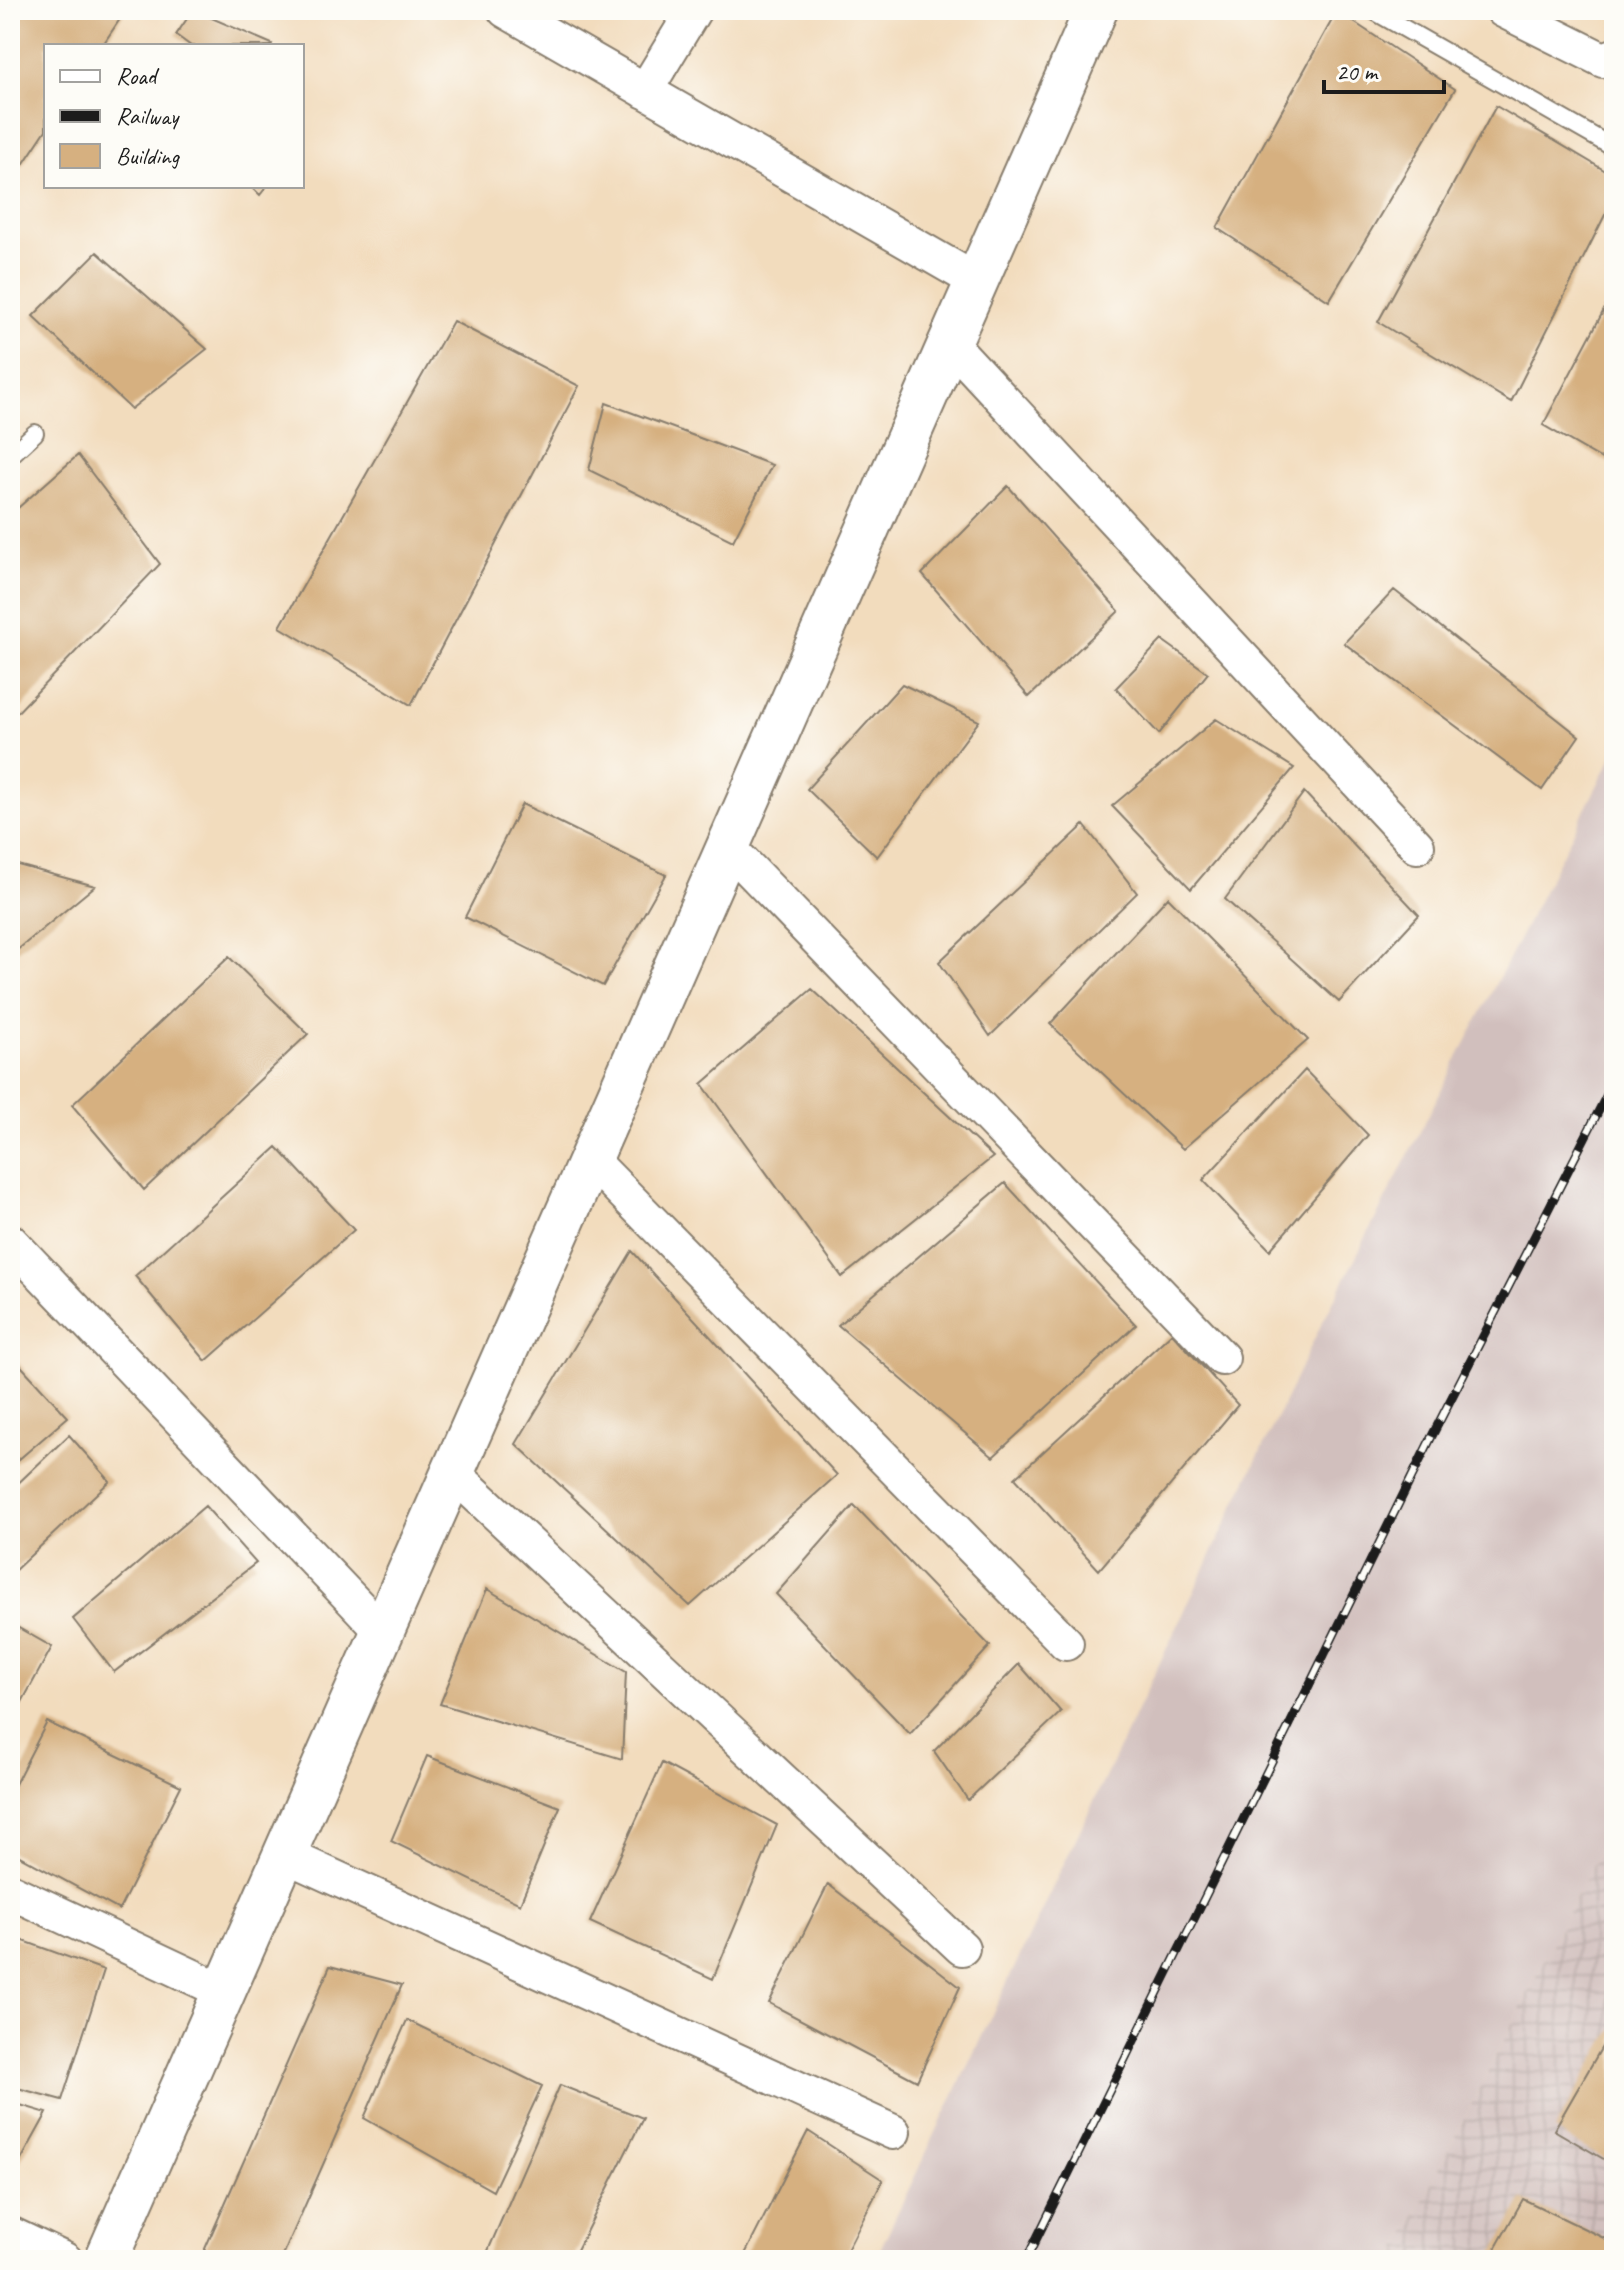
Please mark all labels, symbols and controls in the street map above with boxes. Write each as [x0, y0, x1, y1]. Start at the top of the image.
legend [44, 44, 304, 188]
scale bar [1324, 44, 1444, 94]
text: 20 m [1336, 57, 1379, 87]
text: Road [116, 61, 160, 91]
text: Railway [116, 101, 180, 131]
text: Building [116, 141, 181, 171]

